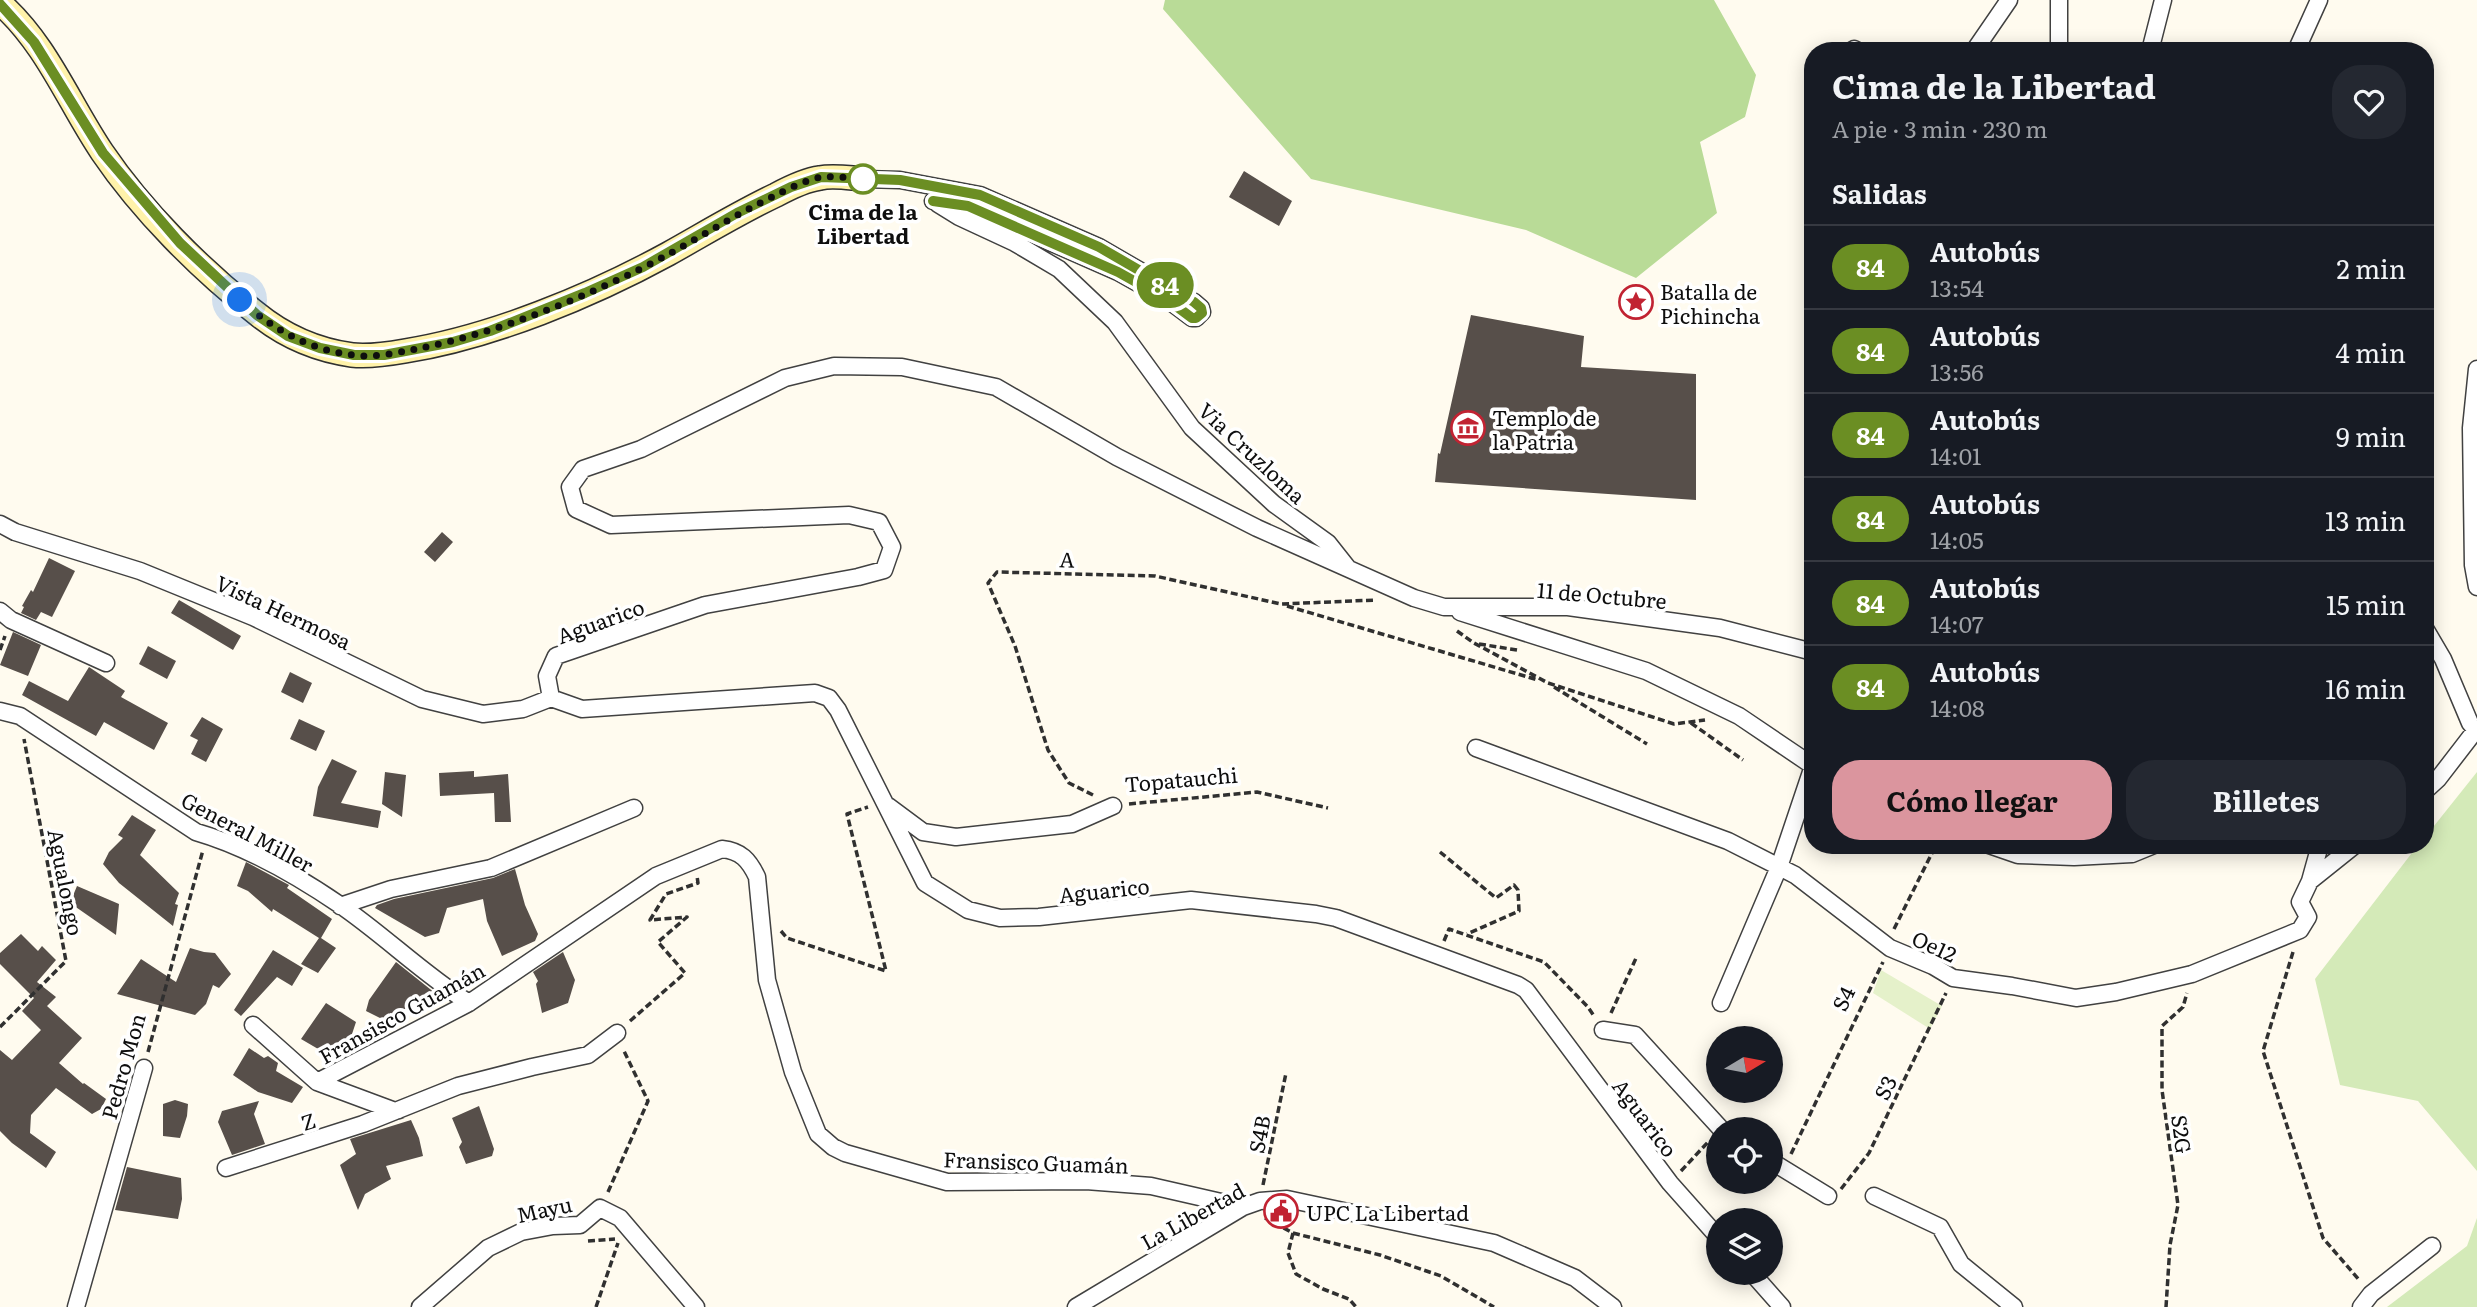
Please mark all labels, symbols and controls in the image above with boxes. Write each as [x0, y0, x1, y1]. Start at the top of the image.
text: Cima de la Libertad [1832, 60, 2156, 109]
button: heart [2332, 65, 2406, 139]
text: A pie · 3 min · 230 m [1832, 111, 2048, 145]
marker: Cima de la Libertad [848, 164, 878, 194]
text: Salidas [1832, 173, 1927, 212]
place label: Cima de la Libertad [808, 195, 919, 250]
text: Autobús [1930, 231, 2040, 270]
text: 2 min [2337, 248, 2406, 287]
text: 84 [1856, 249, 1885, 284]
line badge: 84 [1134, 262, 1196, 308]
text: 84 [1151, 267, 1179, 302]
text: 13:54 [1930, 270, 1984, 304]
place label: Batalla de Pichincha [1660, 275, 1761, 330]
your location [222, 282, 257, 317]
place icon: Batalla de Pichincha [1617, 283, 1655, 321]
text: Autobús [1930, 315, 2040, 354]
text: 4 min [2335, 332, 2406, 371]
text: 84 [1856, 333, 1885, 368]
text: 13:56 [1930, 354, 1984, 388]
street label: Via Cruzloma [1193, 394, 1314, 510]
text: Autobús [1930, 399, 2040, 438]
place label: Templo de la Patria [1492, 401, 1596, 456]
museum icon: Templo de la Patria [1449, 409, 1487, 447]
text: 9 min [2336, 416, 2406, 455]
text: 84 [1856, 417, 1885, 452]
text: 14:01 [1930, 438, 1981, 472]
text: Autobús [1930, 483, 2040, 522]
text: 13 min [2325, 500, 2406, 539]
text: 84 [1856, 501, 1885, 536]
text: 14:05 [1930, 522, 1984, 556]
street label: A [1059, 542, 1076, 574]
street label: Vista Hermosa [211, 566, 357, 656]
text: Autobús [1930, 567, 2040, 606]
street label: 11 de Octubre [1536, 573, 1668, 615]
text: 15 min [2326, 584, 2406, 623]
text: 84 [1856, 585, 1885, 620]
street label: Aguarico [552, 590, 648, 650]
text: 14:07 [1930, 606, 1984, 640]
text: Autobús [1930, 651, 2040, 690]
text: 16 min [2325, 668, 2406, 707]
text: 84 [1856, 669, 1885, 704]
text: 14:08 [1930, 690, 1985, 724]
street label: Topatauchi [1123, 758, 1239, 798]
button: Cómo llegar [1832, 760, 2112, 840]
button: Billetes [2126, 760, 2406, 840]
street label: General Miller [176, 783, 320, 879]
street label: Agualongo [41, 826, 93, 938]
street label: Aguarico [1057, 869, 1151, 909]
street label: Oe12 [1908, 921, 1962, 969]
street label: Fransisco Guamán [312, 953, 490, 1071]
street label: S4 [1823, 980, 1861, 1016]
street label: Pedro Mon [92, 1009, 152, 1123]
north arrow [1706, 1026, 1783, 1102]
map controls [1706, 1026, 1783, 1285]
street label: S3 [1865, 1069, 1903, 1105]
street label: Aguarico [1606, 1071, 1686, 1163]
street label: Z [297, 1103, 319, 1137]
street label: S4B [1239, 1112, 1277, 1156]
street label: S2G [2165, 1113, 2201, 1156]
button: locate [1706, 1117, 1783, 1194]
street label: Fransisco Guamán [943, 1142, 1129, 1180]
street label: La Libertad [1134, 1174, 1250, 1256]
street label: Mayu [513, 1187, 575, 1229]
public building icon: UPC La Libertad [1262, 1192, 1300, 1230]
place label: UPC La Libertad [1306, 1196, 1469, 1227]
button: layers [1706, 1208, 1783, 1285]

